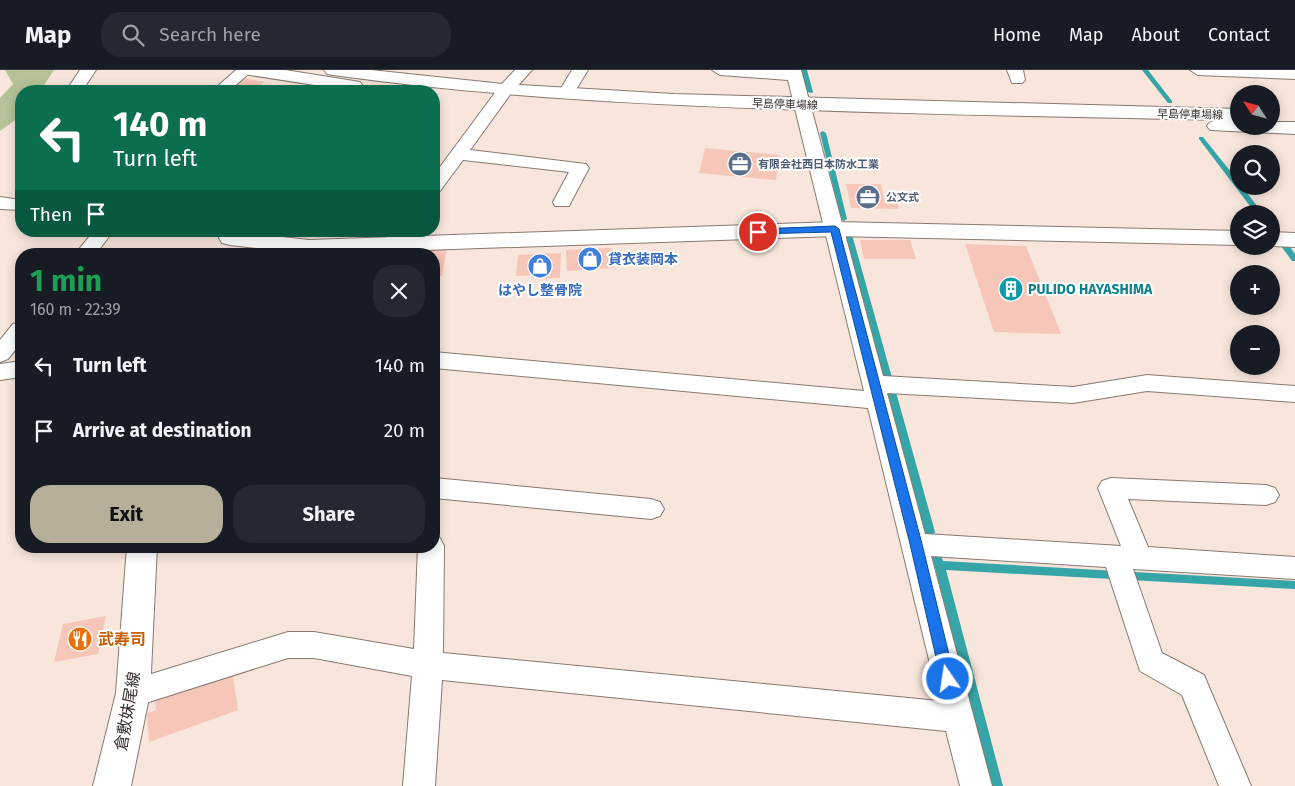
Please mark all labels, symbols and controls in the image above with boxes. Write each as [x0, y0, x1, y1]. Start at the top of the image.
search box [101, 12, 451, 57]
text: Map [25, 21, 71, 49]
icon: search [119, 21, 147, 49]
text: Search here [159, 23, 261, 46]
text: Home [993, 24, 1041, 46]
text: Map [1069, 24, 1103, 46]
text: About [1131, 24, 1180, 46]
text: Contact [1208, 24, 1270, 46]
north arrow [1230, 85, 1280, 135]
map controls [1230, 85, 1280, 375]
street label: 早島停車場線 [752, 97, 818, 112]
text: 140 m [113, 103, 207, 145]
icon: left [30, 105, 95, 170]
street label: 早島停車場線 [1157, 107, 1223, 122]
text: Turn left [113, 145, 197, 172]
button: search [1230, 145, 1280, 195]
office icon: 有限会社西日本防水工業 [727, 151, 753, 177]
place label: 有限会社西日本防水工業 [758, 158, 879, 171]
office icon: 公文式 [855, 184, 881, 210]
place label: 公文式 [886, 191, 919, 204]
icon: arrive [82, 200, 110, 228]
text: Then [30, 203, 72, 226]
button: layers [1230, 205, 1280, 255]
pin [737, 211, 779, 253]
icon: arrive [744, 218, 772, 246]
shop icon: 貸衣装岡本 [577, 246, 603, 272]
place label: 貸衣装岡本 [608, 251, 678, 268]
shop icon: はやし整骨院 [527, 253, 553, 279]
text: 1 min [30, 263, 102, 299]
button: close [373, 265, 425, 317]
button: + [1230, 265, 1280, 315]
building icon: PULIDO HAYASHIMA [998, 276, 1024, 302]
place label: PULIDO HAYASHIMA [1028, 281, 1153, 298]
place label: はやし整骨院 [498, 282, 582, 299]
text: 160 m · 22:39 [30, 300, 121, 319]
button: − [1230, 325, 1280, 375]
icon: left [30, 352, 58, 380]
text: Turn left [73, 354, 147, 377]
text: 140 m [375, 354, 425, 377]
icon: arrive [30, 417, 58, 445]
text: Arrive at destination [73, 419, 252, 442]
text: 20 m [384, 419, 425, 442]
button: Exit [30, 485, 223, 543]
button: Share [233, 485, 425, 543]
restaurant icon: 武寿司 [67, 626, 93, 652]
place label: 武寿司 [98, 630, 146, 649]
position arrow [921, 652, 973, 704]
street label: 倉敷妹尾線 [111, 670, 144, 752]

